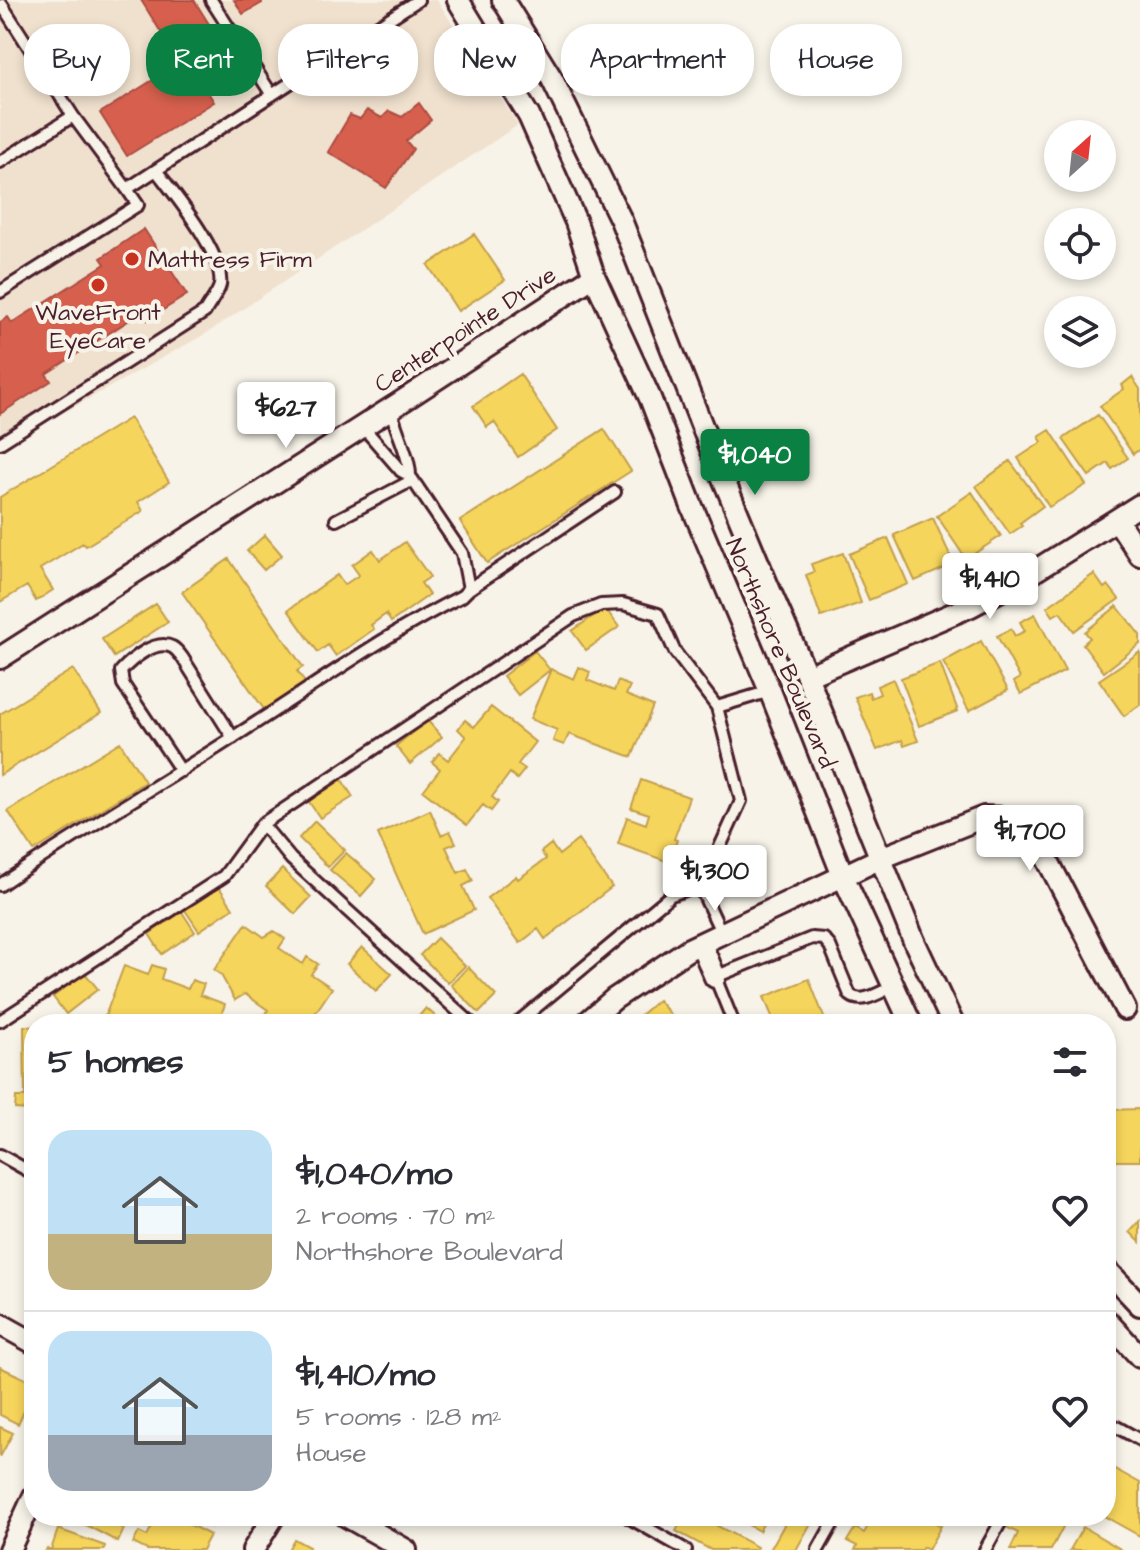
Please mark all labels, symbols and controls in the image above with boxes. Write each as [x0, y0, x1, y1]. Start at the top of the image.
chip: Buy [24, 24, 130, 96]
chip: Rent [146, 24, 262, 96]
chip: Filters [278, 24, 418, 96]
chip: New [434, 24, 545, 96]
chip: Apartment [561, 24, 754, 96]
chip: House [770, 24, 902, 96]
north arrow [1044, 120, 1116, 192]
map controls [1044, 120, 1116, 368]
button: locate [1044, 208, 1116, 280]
place label: Mattress Firm [148, 243, 312, 277]
marker: Mattress Firm [123, 250, 141, 268]
street label: Centerpointe Drive [368, 258, 563, 401]
marker: WaveFront EyeCare [89, 276, 107, 294]
place label: WaveFront EyeCare [35, 296, 161, 359]
button: layers [1044, 296, 1116, 368]
pin: $627 [239, 382, 333, 450]
text: $627 [255, 390, 317, 426]
pin: $1,040 [690, 429, 820, 497]
text: $1,040 [719, 437, 791, 473]
street label: Northshore Boulevard [716, 533, 844, 773]
pin: $1,410 [925, 553, 1055, 621]
text: $1,410 [960, 561, 1020, 597]
pin: $1,700 [965, 805, 1095, 873]
text: $1,700 [994, 813, 1066, 849]
pin: $1,300 [650, 845, 780, 913]
text: $1,300 [681, 853, 749, 889]
text: 5 homes [48, 1038, 184, 1086]
icon: filters [1048, 1040, 1092, 1084]
text: $1,040/mo [296, 1150, 452, 1198]
icon: home [112, 1162, 208, 1258]
icon: heart [1048, 1188, 1092, 1232]
text: 2 rooms · 70 m² [296, 1198, 495, 1234]
text: Northshore Boulevard [296, 1234, 563, 1270]
text: $1,410/mo [296, 1351, 435, 1399]
icon: home [112, 1363, 208, 1459]
icon: heart [1048, 1389, 1092, 1433]
text: 5 rooms · 128 m² [296, 1399, 502, 1435]
text: House [296, 1435, 367, 1471]

